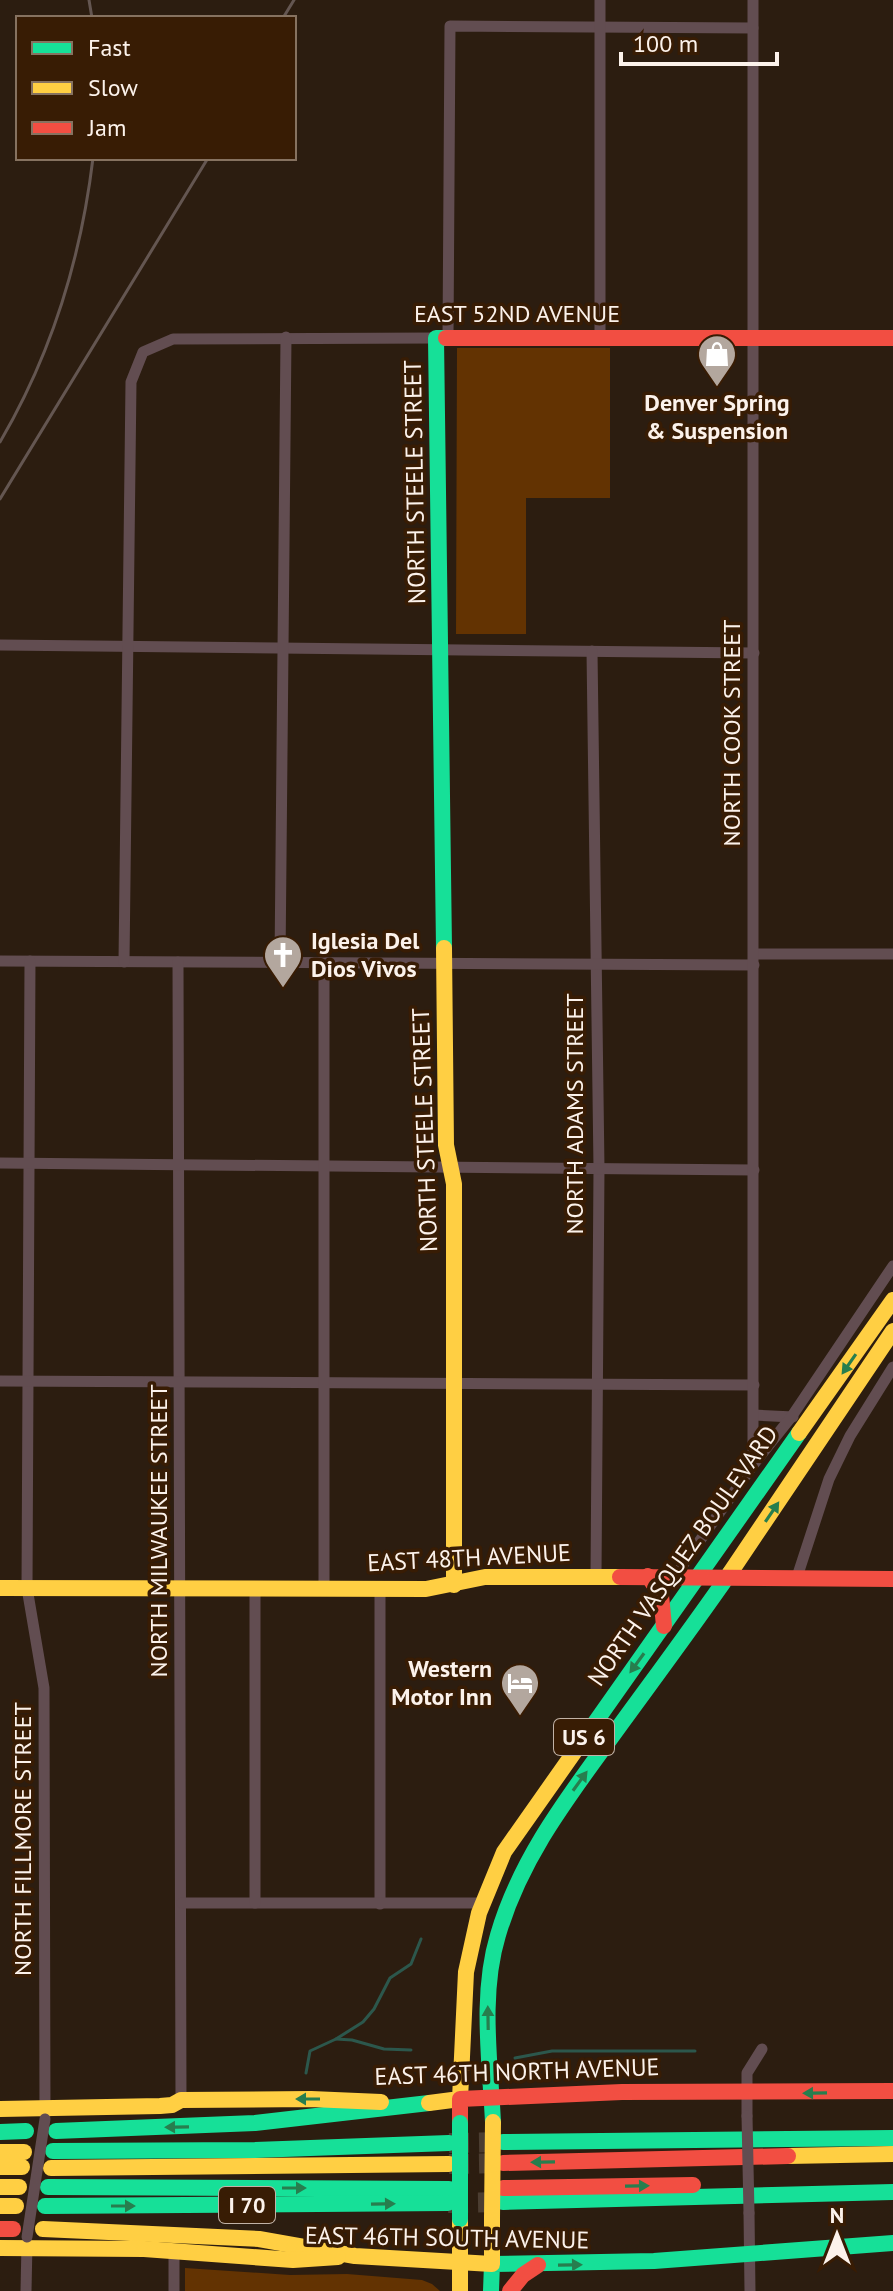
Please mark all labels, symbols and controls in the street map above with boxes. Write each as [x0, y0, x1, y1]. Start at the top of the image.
legend [16, 16, 296, 160]
scale bar [621, 16, 777, 66]
text: 100 m [633, 28, 698, 59]
text: Fast [88, 32, 131, 63]
text: Slow [88, 72, 138, 103]
text: Jam [87, 112, 126, 143]
street label: EAST 52ND AVENUE [414, 298, 620, 329]
shop icon: Denver Spring & Suspension [696, 333, 738, 388]
street label: NORTH STEELE STREET [397, 360, 432, 604]
place label: Denver Spring & Suspension [644, 387, 790, 446]
street label: NORTH COOK STREET [716, 620, 747, 846]
place label: Iglesia Del Dios Vivos [311, 925, 420, 984]
church icon: Iglesia Del Dios Vivos [262, 934, 304, 989]
street label: NORTH ADAMS STREET [559, 993, 590, 1235]
street label: NORTH STEELE STREET [405, 1007, 444, 1253]
one-way arrow [842, 1353, 857, 1374]
street label: NORTH MILWAUKEE STREET [143, 1385, 174, 1677]
street label: NORTH VASQUEZ BOULEVARD [581, 1419, 785, 1692]
one-way arrow [764, 1501, 779, 1522]
street label: EAST 48TH AVENUE [366, 1537, 572, 1578]
place label: Western Motor Inn [391, 1653, 492, 1712]
one-way arrow [630, 1653, 646, 1673]
hotel icon: Western Motor Inn [499, 1662, 541, 1717]
street label: NORTH FILLMORE STREET [7, 1702, 38, 1976]
road number: US 6 [554, 1719, 614, 1755]
one-way arrow [571, 1771, 587, 1792]
one-way arrow [482, 2005, 495, 2030]
street label: EAST 46TH NORTH AVENUE [374, 2051, 660, 2092]
one-way arrow [802, 2086, 827, 2099]
one-way arrow [295, 2093, 320, 2105]
one-way arrow [164, 2121, 189, 2133]
one-way arrow [530, 2156, 555, 2168]
one-way arrow [625, 2180, 650, 2192]
one-way arrow [282, 2182, 307, 2194]
road number: I 70 [219, 2187, 275, 2223]
north arrow [797, 2195, 877, 2275]
one-way arrow [371, 2197, 396, 2210]
one-way arrow [111, 2200, 136, 2212]
text: N [830, 2201, 844, 2229]
street label: EAST 46TH SOUTH AVENUE [305, 2220, 589, 2255]
one-way arrow [558, 2258, 583, 2271]

